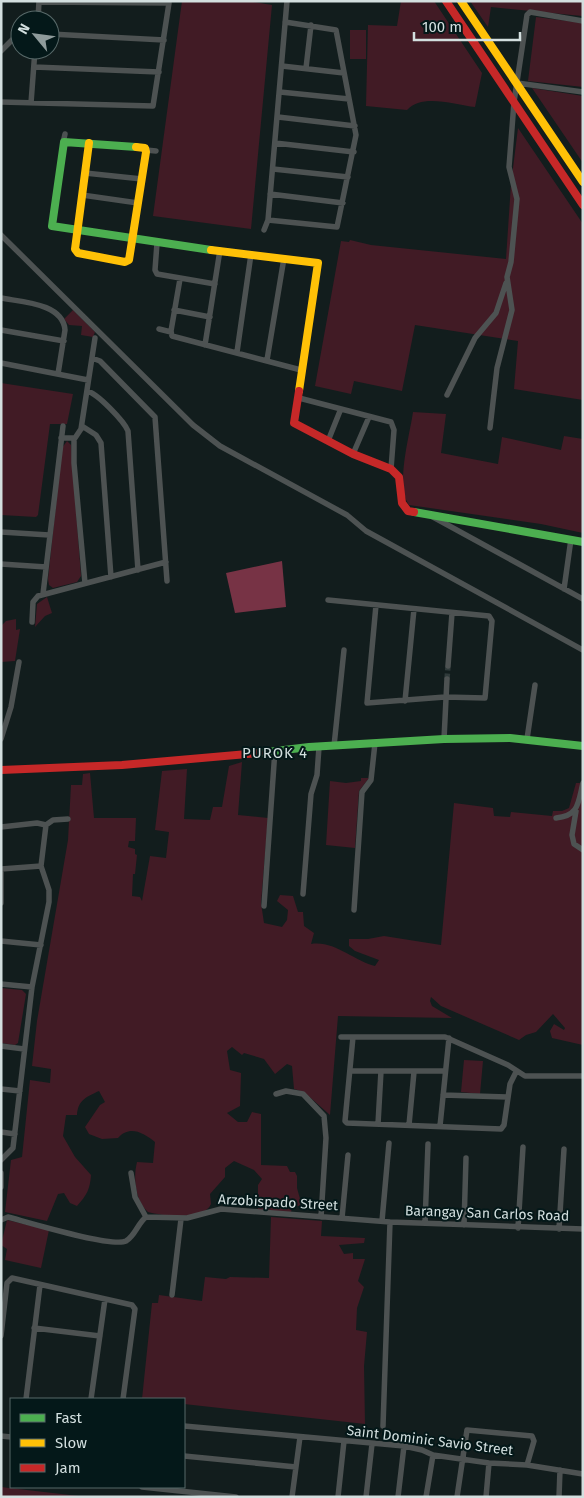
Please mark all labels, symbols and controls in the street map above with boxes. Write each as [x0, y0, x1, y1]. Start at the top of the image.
north arrow [10, 10, 60, 60]
scale bar [414, 10, 520, 42]
text: 100 m [422, 18, 462, 36]
text: N [14, 21, 34, 37]
district label: PUROK 4 [242, 744, 308, 762]
street label: Arzobispado Street [217, 1191, 339, 1214]
street label: Barangay San Carlos Road [404, 1202, 569, 1225]
legend [10, 1398, 185, 1488]
text: Fast [55, 1409, 82, 1427]
street label: Saint Dominic Savio Street [346, 1422, 515, 1459]
text: Slow [55, 1434, 87, 1452]
text: Jam [55, 1459, 81, 1477]

